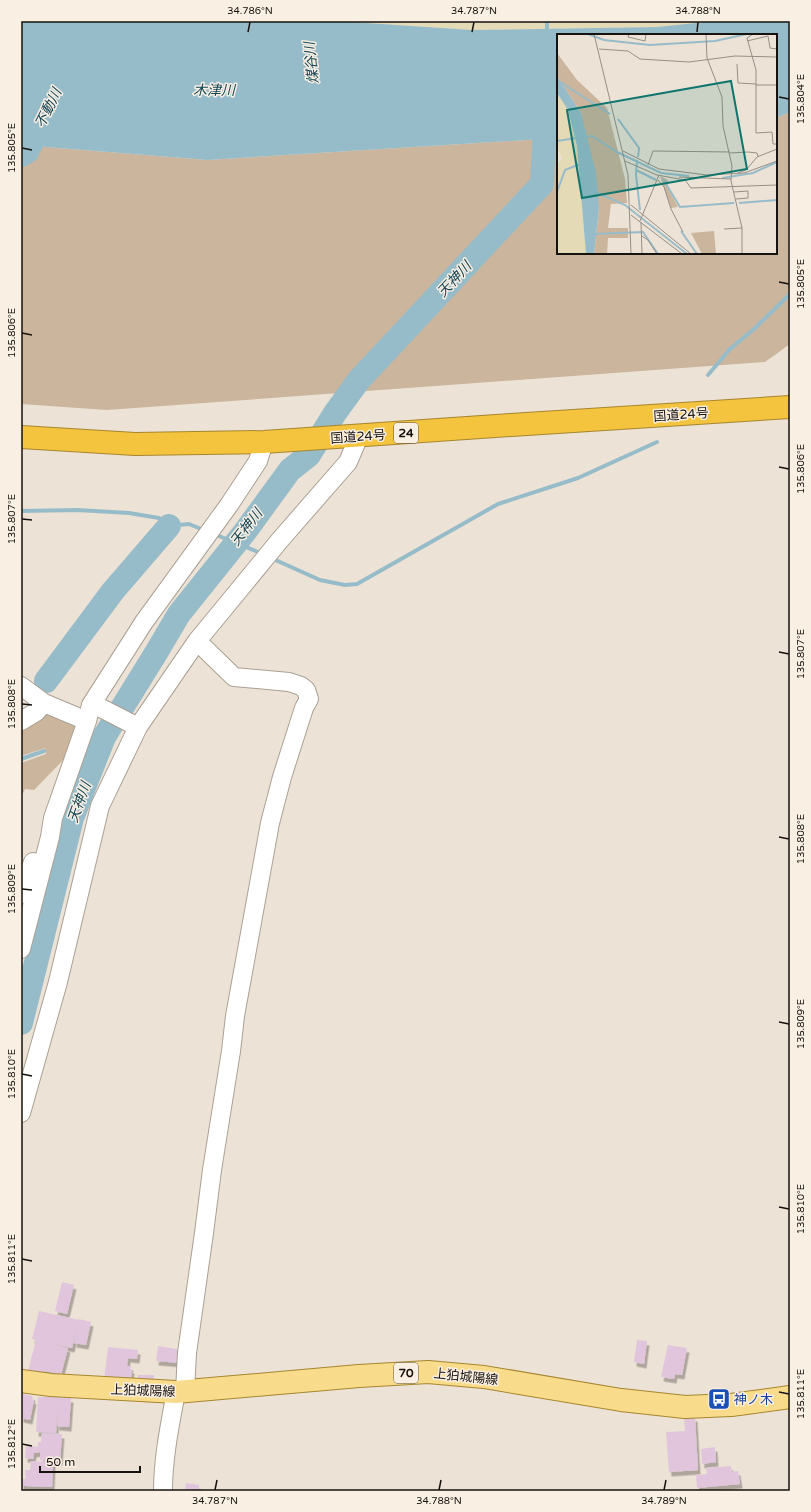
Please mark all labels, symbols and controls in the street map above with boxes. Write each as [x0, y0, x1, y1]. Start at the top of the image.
text: 34.786°N [227, 5, 273, 17]
text: 34.787°N [451, 5, 497, 17]
text: 34.788°N [675, 5, 721, 17]
inset map [557, 34, 777, 254]
water label: 煤谷川 [301, 39, 322, 85]
text: 135.804°E [795, 74, 807, 124]
water label: 木津川 [193, 82, 237, 99]
water label: 不動川 [32, 84, 66, 131]
text: 135.805°E [6, 123, 18, 173]
water label: 天神川 [434, 257, 476, 300]
text: 135.805°E [795, 259, 807, 309]
text: 135.806°E [6, 308, 18, 358]
street label: 国道24号 [653, 405, 709, 425]
road number: 24 [394, 423, 418, 443]
street label: 国道24号 [330, 427, 386, 447]
text: 135.806°E [795, 444, 807, 494]
text: 135.807°E [6, 494, 18, 544]
water label: 天神川 [227, 504, 267, 549]
text: 135.807°E [795, 629, 807, 679]
text: 135.808°E [6, 679, 18, 729]
water label: 天神川 [64, 778, 95, 825]
text: 135.808°E [795, 814, 807, 864]
text: 135.809°E [6, 864, 18, 914]
text: 135.809°E [795, 999, 807, 1049]
text: 135.810°E [6, 1049, 18, 1099]
text: 135.810°E [795, 1184, 807, 1234]
text: 135.811°E [6, 1234, 18, 1284]
road number: 70 [394, 1363, 418, 1383]
street label: 上狛城陽線 [433, 1366, 499, 1388]
text: 135.811°E [795, 1369, 807, 1419]
street label: 上狛城陽線 [110, 1382, 176, 1400]
bus stop icon: 神ノ木 [706, 1386, 732, 1412]
place label: 神ノ木 [734, 1392, 773, 1408]
text: 135.812°E [6, 1419, 18, 1469]
scale bar [40, 1448, 140, 1474]
text: 50 m [46, 1455, 75, 1469]
text: 34.787°N [192, 1495, 238, 1507]
text: 34.788°N [416, 1495, 462, 1507]
text: 34.789°N [641, 1495, 687, 1507]

